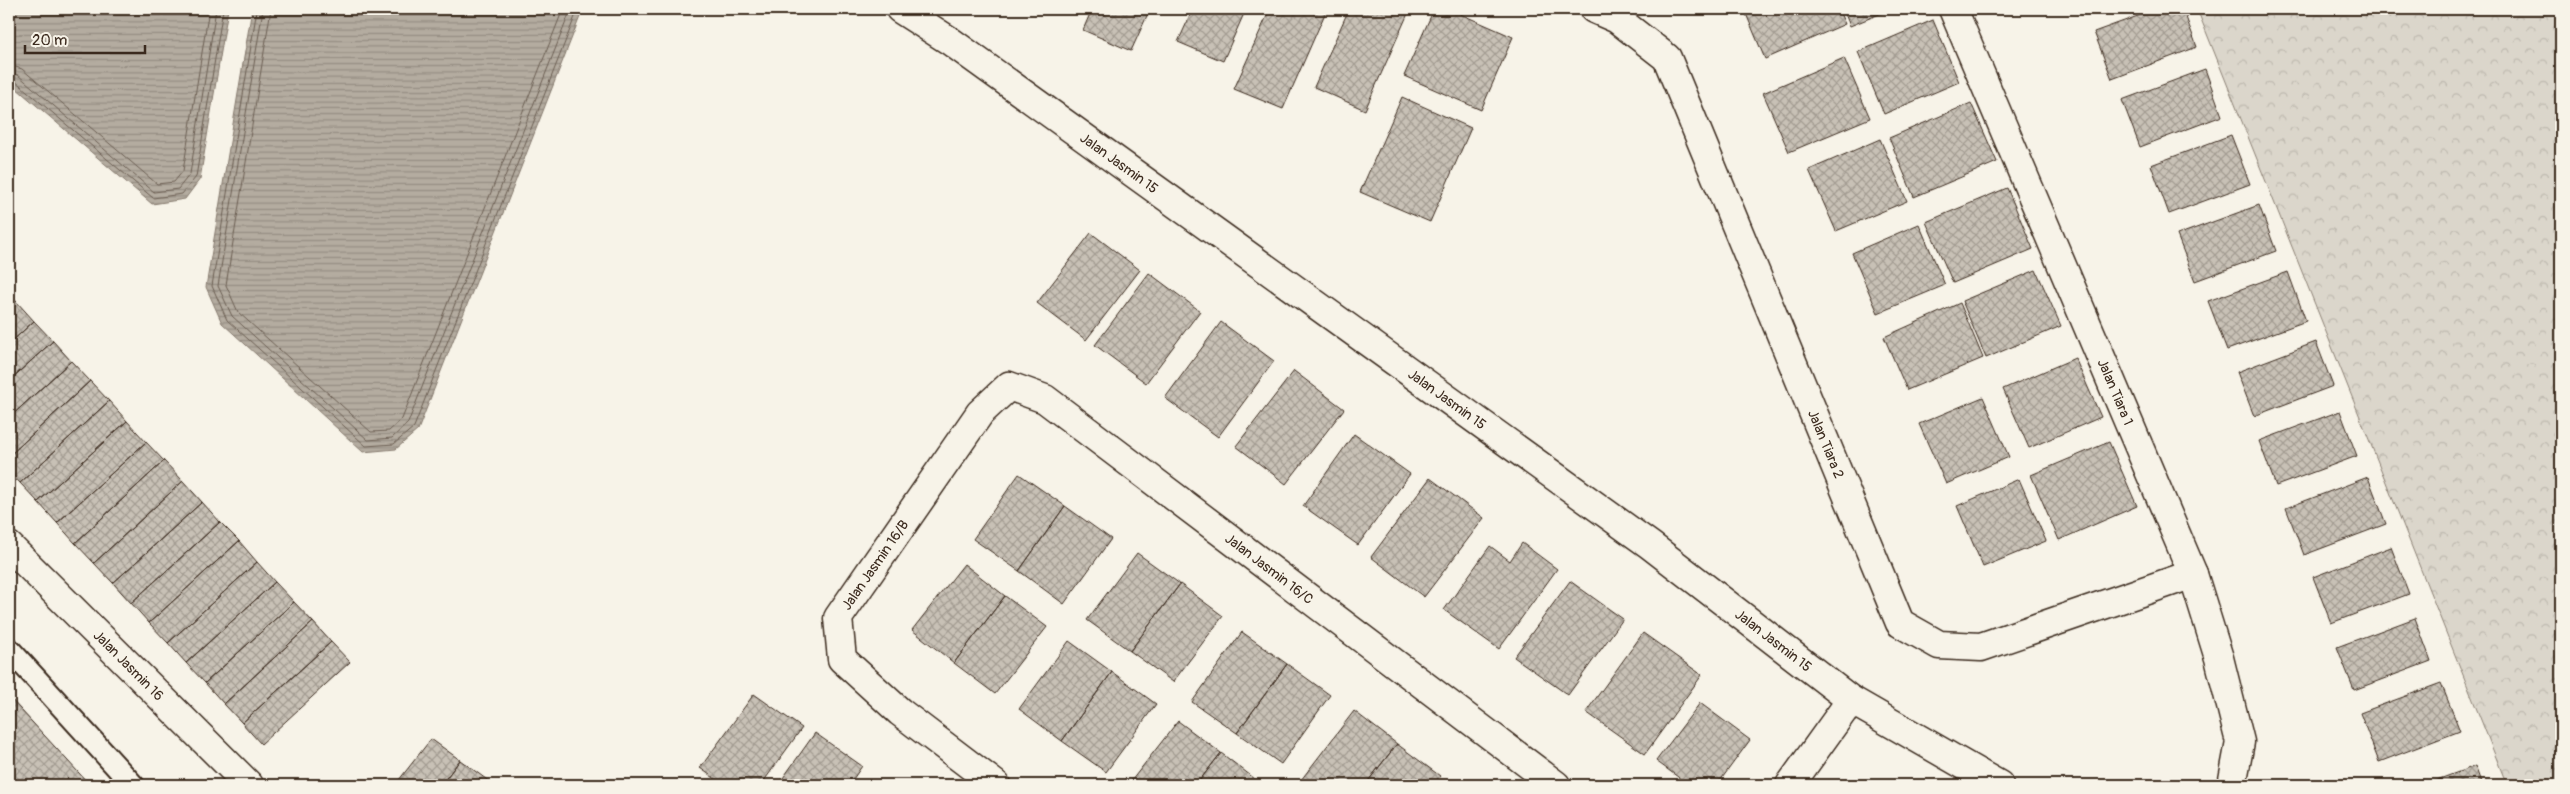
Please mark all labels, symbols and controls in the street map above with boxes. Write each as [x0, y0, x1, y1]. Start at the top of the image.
scale bar [25, 22, 145, 54]
text: 20 m [32, 31, 67, 50]
street label: Jalan Jasmin 15 [1077, 129, 1162, 197]
street label: Jalan Tiara 1 [2094, 356, 2137, 428]
street label: Jalan Jasmin 15 [1405, 365, 1489, 433]
street label: Jalan Tiara 2 [1804, 407, 1848, 481]
street label: Jalan Jasmin 16/B [838, 517, 912, 613]
street label: Jalan Jasmin 16/C [1222, 530, 1317, 608]
street label: Jalan Jasmin 15 [1732, 605, 1815, 675]
street label: Jalan Jasmin 16 [90, 627, 168, 704]

